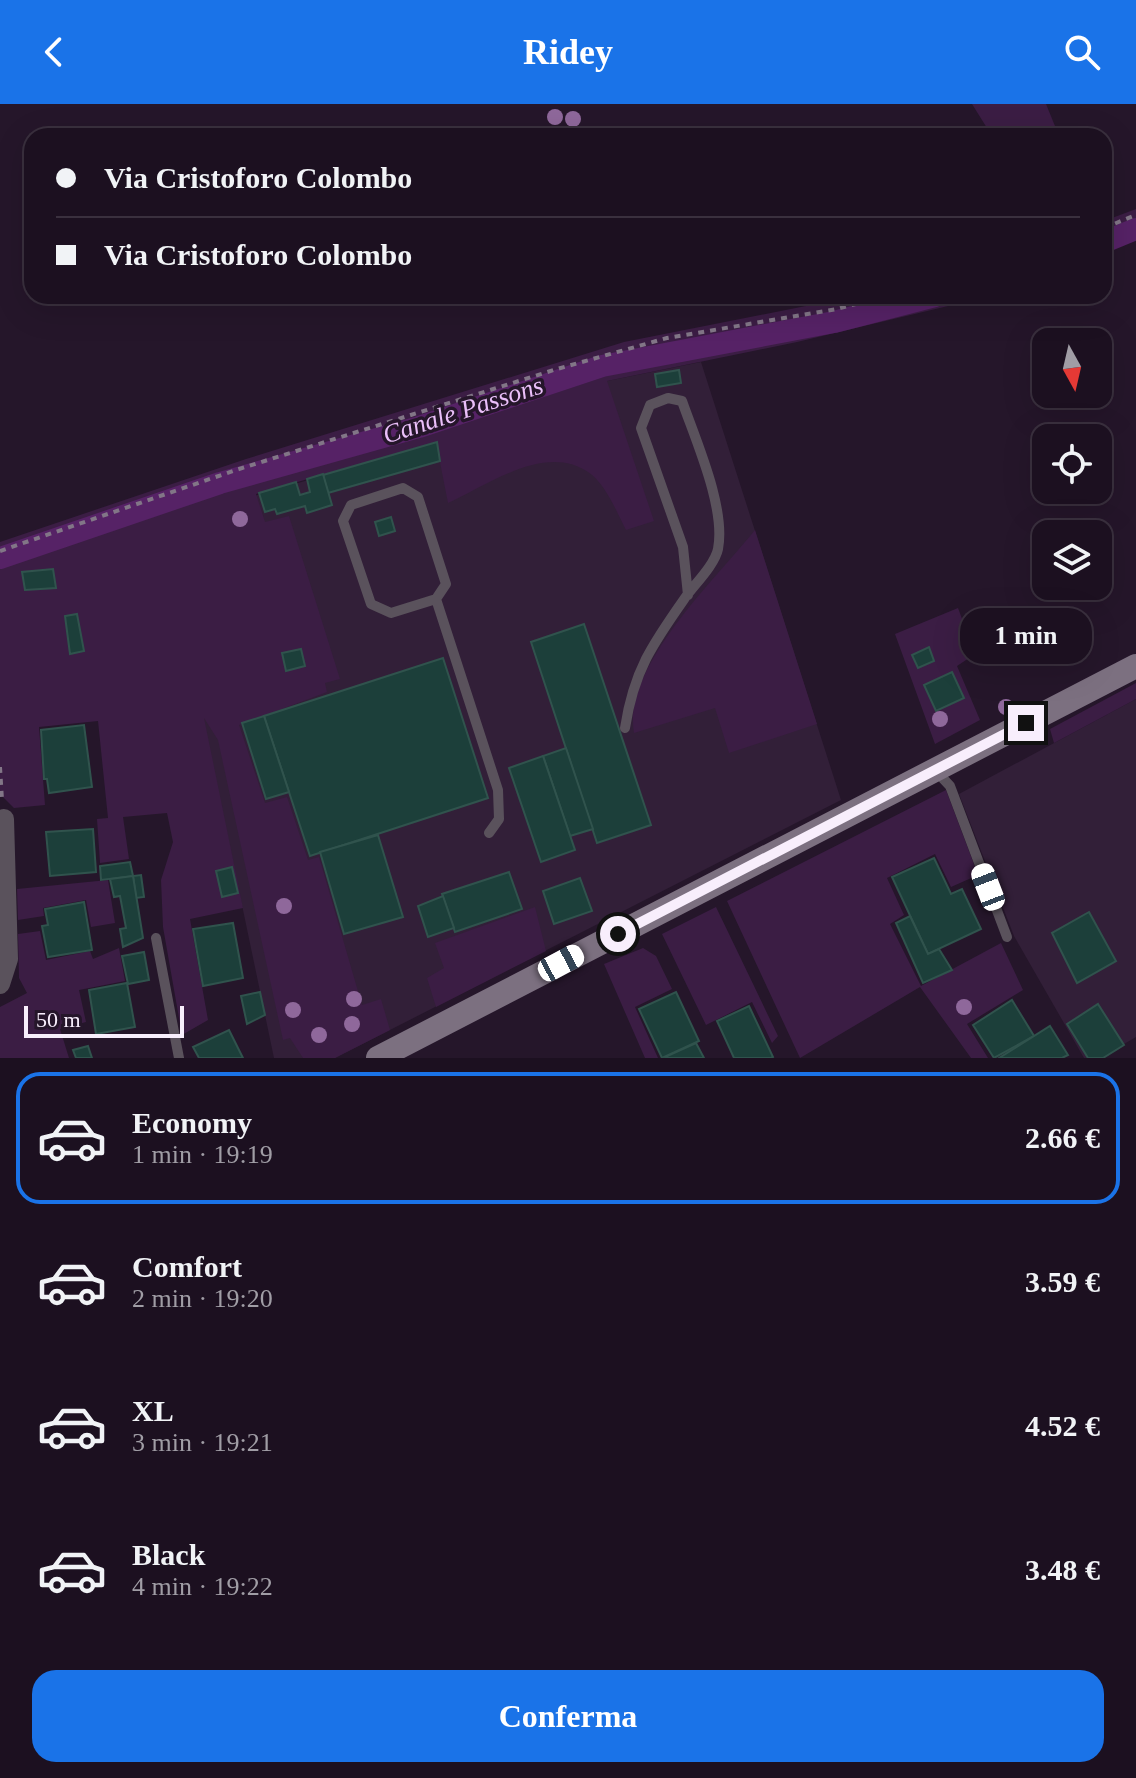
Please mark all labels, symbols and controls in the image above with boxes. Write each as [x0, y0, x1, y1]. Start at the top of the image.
icon: back [32, 30, 76, 74]
icon: search [1060, 30, 1104, 74]
text: Ridey [523, 32, 613, 72]
text: Via Cristoforo Colombo [104, 161, 412, 194]
text: Via Cristoforo Colombo [104, 238, 412, 271]
north arrow [1032, 328, 1112, 408]
map controls [1032, 328, 1112, 600]
water label: Canale Passons [379, 370, 547, 450]
button: locate [1032, 424, 1112, 504]
button: layers [1032, 520, 1112, 600]
callout: 1 min [960, 607, 1092, 663]
text: 1 min [995, 621, 1057, 650]
route end [1008, 705, 1044, 741]
car [968, 860, 1008, 914]
route start [600, 916, 636, 952]
car [534, 941, 588, 985]
scale bar [24, 1002, 184, 1038]
text: 50 m [36, 1007, 81, 1032]
icon: car [36, 1102, 108, 1174]
text: Economy [132, 1106, 252, 1139]
text: 2.66 € [1025, 1121, 1100, 1154]
text: 1 min · 19:19 [132, 1140, 273, 1169]
icon: car [36, 1246, 108, 1318]
text: Comfort [132, 1250, 242, 1283]
text: 3.59 € [1025, 1265, 1100, 1298]
text: 2 min · 19:20 [132, 1284, 273, 1313]
icon: car [36, 1390, 108, 1462]
text: XL [132, 1394, 174, 1427]
text: 4.52 € [1025, 1409, 1100, 1442]
text: 3 min · 19:21 [132, 1428, 273, 1457]
icon: car [36, 1534, 108, 1606]
text: Black [132, 1538, 205, 1571]
text: 3.48 € [1025, 1553, 1100, 1586]
text: 4 min · 19:22 [132, 1572, 273, 1601]
button: Conferma [32, 1670, 1104, 1762]

